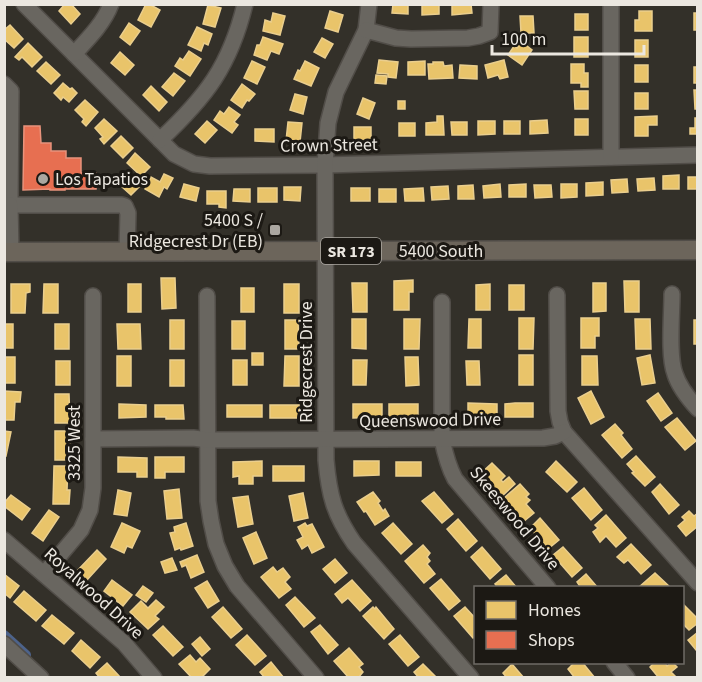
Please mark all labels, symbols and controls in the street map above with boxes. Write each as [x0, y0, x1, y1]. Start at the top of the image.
scale bar [492, 18, 644, 56]
text: 100 m [501, 27, 546, 52]
street label: Crown Street [280, 132, 378, 159]
place label: Los Tapatios [55, 167, 148, 192]
marker: Los Tapatios [36, 172, 50, 186]
place label: 5400 S / Ridgecrest Dr (EB) [129, 208, 264, 254]
marker: 5400 S / Ridgecrest Dr (EB) [268, 223, 282, 237]
road number: SR 173 [321, 238, 381, 264]
street label: 5400 South [399, 239, 483, 264]
street label: Ridgecrest Drive [294, 301, 319, 423]
street label: 3325 West [62, 405, 87, 481]
street label: Queenswood Drive [359, 407, 501, 434]
street label: Skeeswood Drive [464, 461, 566, 576]
street label: Royalwood Drive [38, 542, 149, 645]
legend [474, 586, 684, 664]
text: Homes [528, 598, 581, 623]
text: Shops [528, 628, 575, 653]

